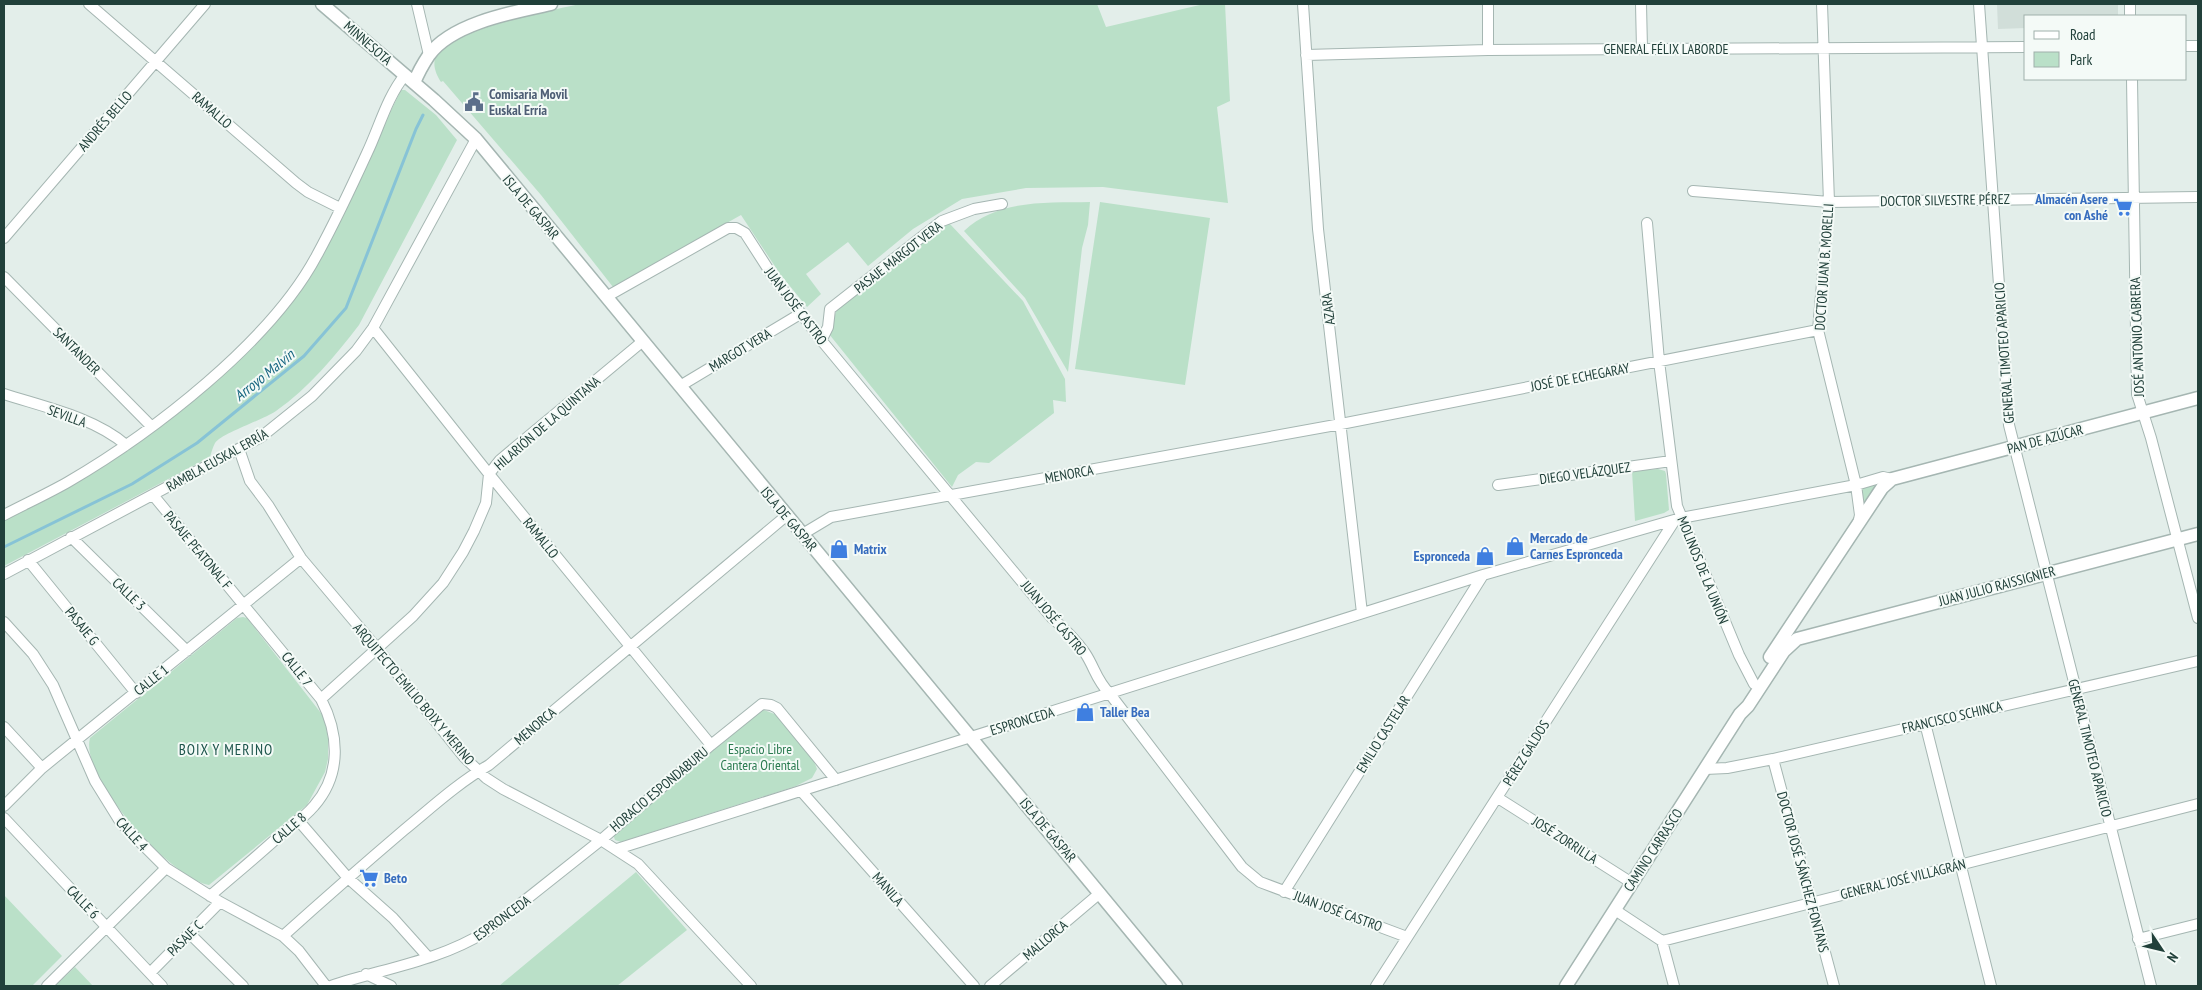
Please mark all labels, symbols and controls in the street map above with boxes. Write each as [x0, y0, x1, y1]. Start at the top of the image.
legend [2024, 15, 2187, 80]
street label: MINNESOTA [340, 17, 396, 69]
text: Road [2070, 25, 2096, 44]
street label: GENERAL FÉLIX LABORDE [1603, 40, 1729, 58]
text: Park [2070, 50, 2092, 69]
place label: Comisaria Movil Euskal Erría [489, 85, 568, 119]
street label: ANDRÉS BELLO [74, 87, 136, 155]
street label: RAMALLO [188, 88, 236, 132]
public building icon: Comisaria Movil Euskal Erría [463, 91, 485, 113]
street label: ISLA DE GASPAR [499, 171, 563, 243]
street label: DOCTOR SILVESTRE PÉREZ [1880, 190, 2010, 210]
place label: Almacén Asere con Ashé [2034, 190, 2108, 224]
supermarket icon: Almacén Asere con Ashé [2112, 196, 2134, 218]
street label: DOCTOR JUAN B. MORELLI [1811, 203, 1837, 331]
street label: PASAJE MARGOT VERA [850, 217, 946, 297]
street label: JUAN JOSÉ CASTRO [760, 263, 831, 349]
street label: JOSÉ ANTONIO CABRERA [2126, 276, 2148, 398]
street label: GENERAL TIMOTEO APARICIO [1990, 281, 2018, 424]
street label: AZARA [1317, 292, 1339, 326]
street label: SANTANDER [49, 323, 105, 379]
street label: MARGOT VERA [705, 324, 775, 376]
water label: Arroyo Malvín [230, 344, 299, 405]
street label: JOSÉ DE ECHEGARAY [1528, 358, 1632, 396]
street label: HILARIÓN DE LA QUINTANA [490, 372, 604, 474]
street label: SEVILLA [45, 401, 89, 431]
street label: PAN DE AZÚCAR [2005, 420, 2085, 458]
street label: RAMBLA EUSKAL ERRÍA [163, 424, 271, 495]
street label: DIEGO VELÁZQUEZ [1538, 458, 1632, 488]
street label: MENORCA [1043, 461, 1095, 487]
street label: ISLA DE GASPAR [757, 483, 821, 555]
street label: PASAJE PEATONAL F [160, 507, 236, 593]
street label: RAMALLO [519, 514, 563, 562]
street label: MOLINOS DE LA UNIÓN [1673, 514, 1733, 626]
place label: Mercado de Carnes Espronceda [1530, 529, 1623, 563]
shop icon: Mercado de Carnes Espronceda [1504, 535, 1526, 557]
shop icon: Matrix [828, 538, 850, 560]
place label: Matrix [854, 540, 887, 558]
shop icon: Espronceda [1474, 545, 1496, 567]
place label: Espronceda [1413, 547, 1470, 565]
street label: JUAN JULIO RAISSIGNIER [1936, 562, 2058, 610]
street label: CALLE 3 [109, 574, 149, 614]
street label: JUAN JOSÉ CASTRO [1017, 576, 1091, 660]
street label: PASAJE G [61, 603, 103, 649]
street label: ARQUITECTO EMILIO BOIX Y MERINO [349, 619, 479, 769]
street label: CALLE 7 [278, 648, 316, 690]
street label: CALLE 1 [130, 661, 172, 699]
street label: GENERAL TIMOTEO APARICIO [2064, 677, 2116, 819]
street label: EMILIO CASTELAR [1352, 692, 1414, 776]
street label: FRANCISCO SCHINCA [1900, 697, 2004, 737]
shop icon: Taller Bea [1074, 701, 1096, 723]
street label: MENORCA [510, 703, 560, 749]
street label: ESPRONCEDA [988, 703, 1057, 739]
place label: Taller Bea [1100, 703, 1150, 721]
street label: PÉREZ GALDOS [1499, 717, 1553, 789]
district label: BOIX Y MERINO [179, 740, 273, 759]
park label: Espacio Libre Cantera Oriental [720, 740, 800, 774]
street label: HORACIO ESPONDABURU [606, 743, 712, 835]
street label: DOCTOR JOSÉ SÁNCHEZ FONTANS [1773, 790, 1833, 954]
street label: ISLA DE GASPAR [1016, 794, 1080, 866]
street label: CAMINO CARRASCO [1620, 805, 1687, 895]
street label: CALLE 8 [268, 808, 310, 848]
street label: JOSÉ ZORRILLA [1528, 812, 1601, 868]
street label: CALLE 4 [112, 813, 152, 855]
street label: GENERAL JOSÉ VILLAGRÁN [1838, 855, 1968, 903]
supermarket icon: Beto [358, 867, 380, 889]
street label: MANILA [868, 868, 908, 910]
place label: Beto [384, 869, 407, 887]
street label: CALLE 6 [63, 882, 103, 922]
street label: JUAN JOSÉ CASTRO [1290, 886, 1385, 935]
street label: ESPRONCEDA [470, 891, 534, 945]
street label: PASAJE C [163, 916, 207, 960]
street label: MALLORCA [1019, 916, 1071, 964]
north arrow [2137, 925, 2187, 975]
text: N [2163, 949, 2182, 966]

